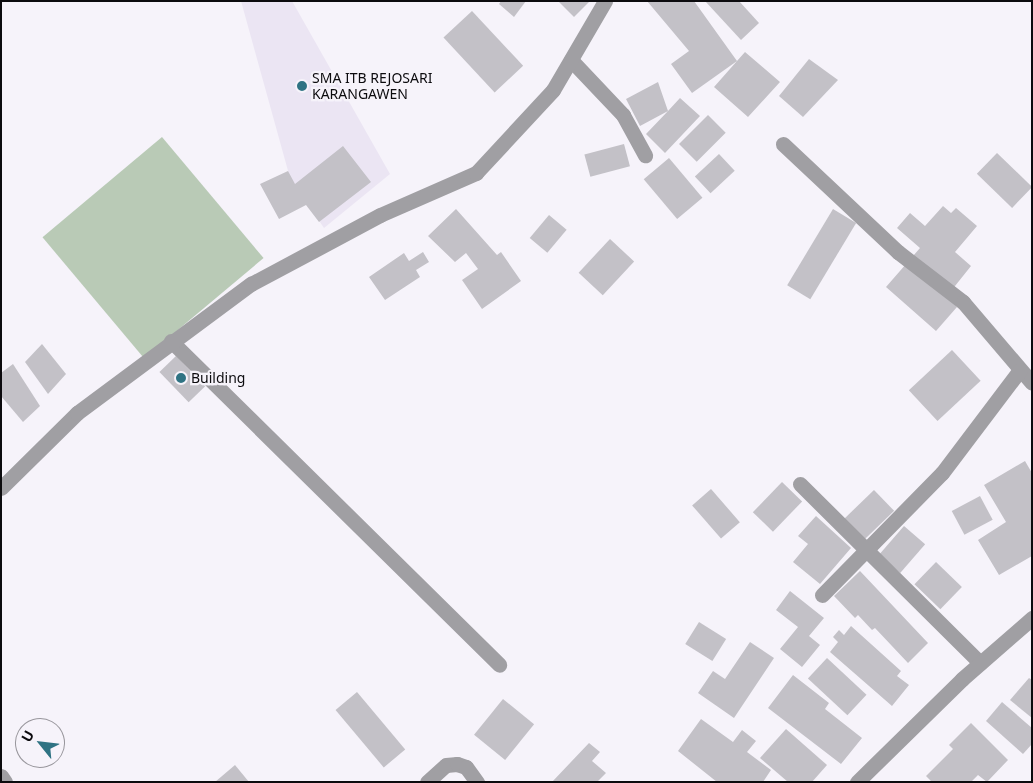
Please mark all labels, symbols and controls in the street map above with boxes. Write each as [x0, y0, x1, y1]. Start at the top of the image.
place label: SMA ITB REJOSARI KARANGAWEN [312, 70, 432, 102]
marker: SMA ITB REJOSARI KARANGAWEN [296, 80, 308, 92]
place label: Building [191, 370, 245, 386]
marker: Building [175, 372, 187, 384]
north arrow [15, 718, 65, 768]
text: U [16, 727, 38, 745]

